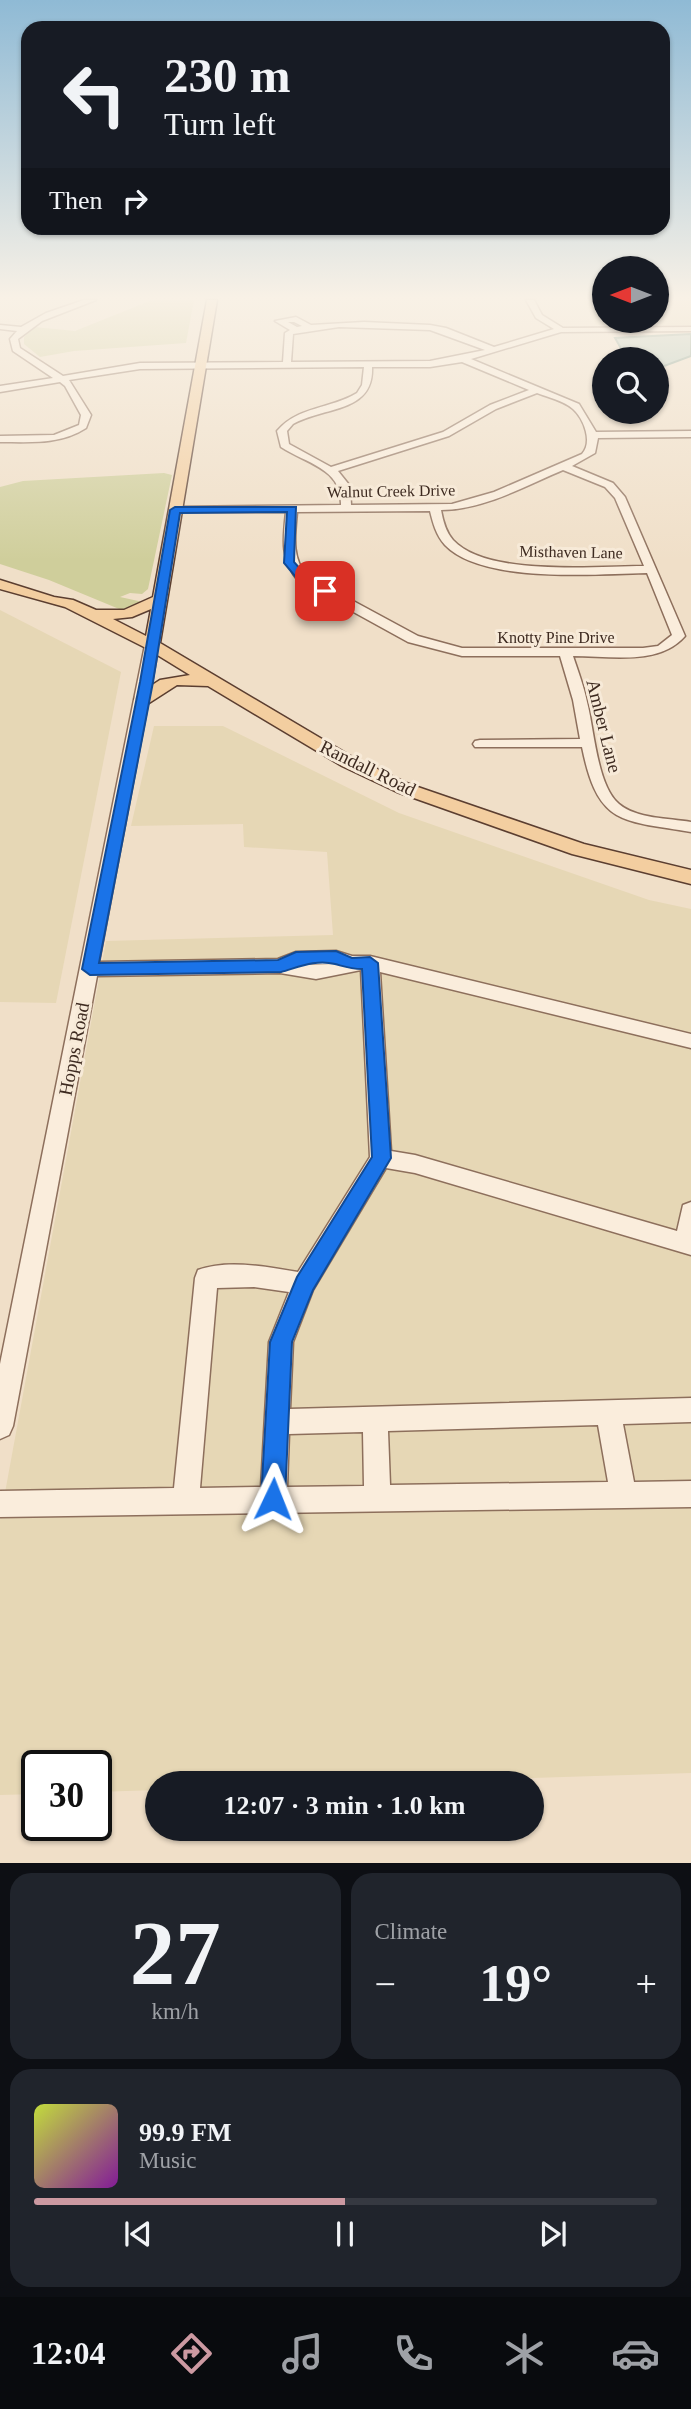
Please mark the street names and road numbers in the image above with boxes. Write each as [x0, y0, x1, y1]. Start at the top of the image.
street label: Walnut Creek Drive [327, 481, 455, 501]
street label: Misthaven Lane [519, 543, 623, 561]
street label: Knotty Pine Drive [497, 629, 615, 647]
street label: Amber Lane [582, 677, 626, 775]
street label: Randall Road [317, 736, 420, 800]
street label: Hopps Road [55, 1000, 93, 1097]

